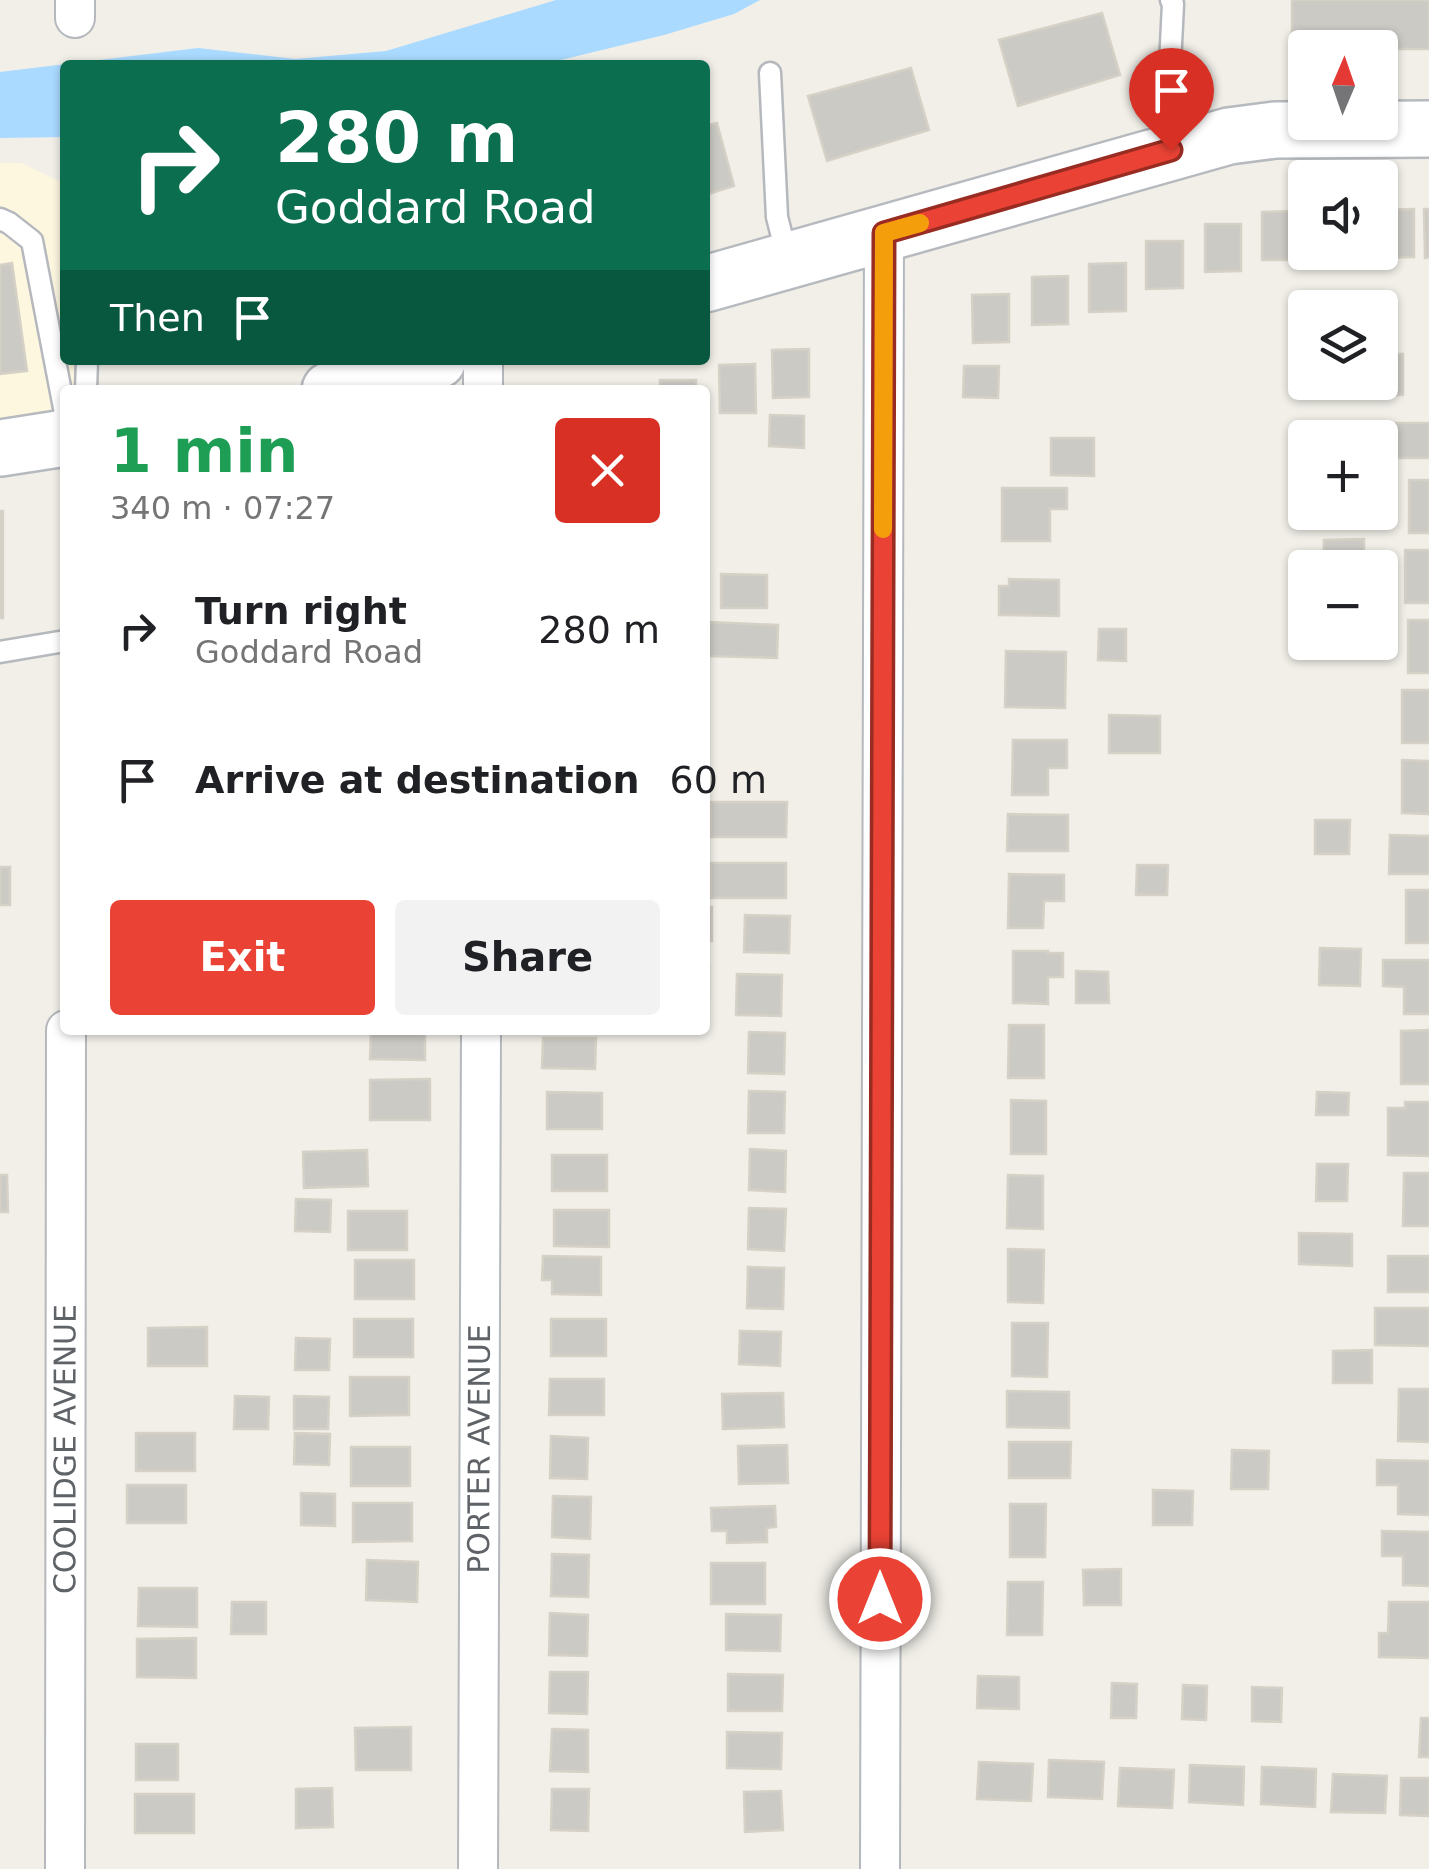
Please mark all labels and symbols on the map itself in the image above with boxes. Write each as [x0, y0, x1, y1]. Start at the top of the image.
north arrow [1288, 30, 1398, 140]
pin [1129, 48, 1214, 151]
street label: COOLIDGE AVENUE [47, 1304, 83, 1594]
street label: PORTER AVENUE [461, 1324, 497, 1574]
position arrow [828, 1547, 932, 1651]

